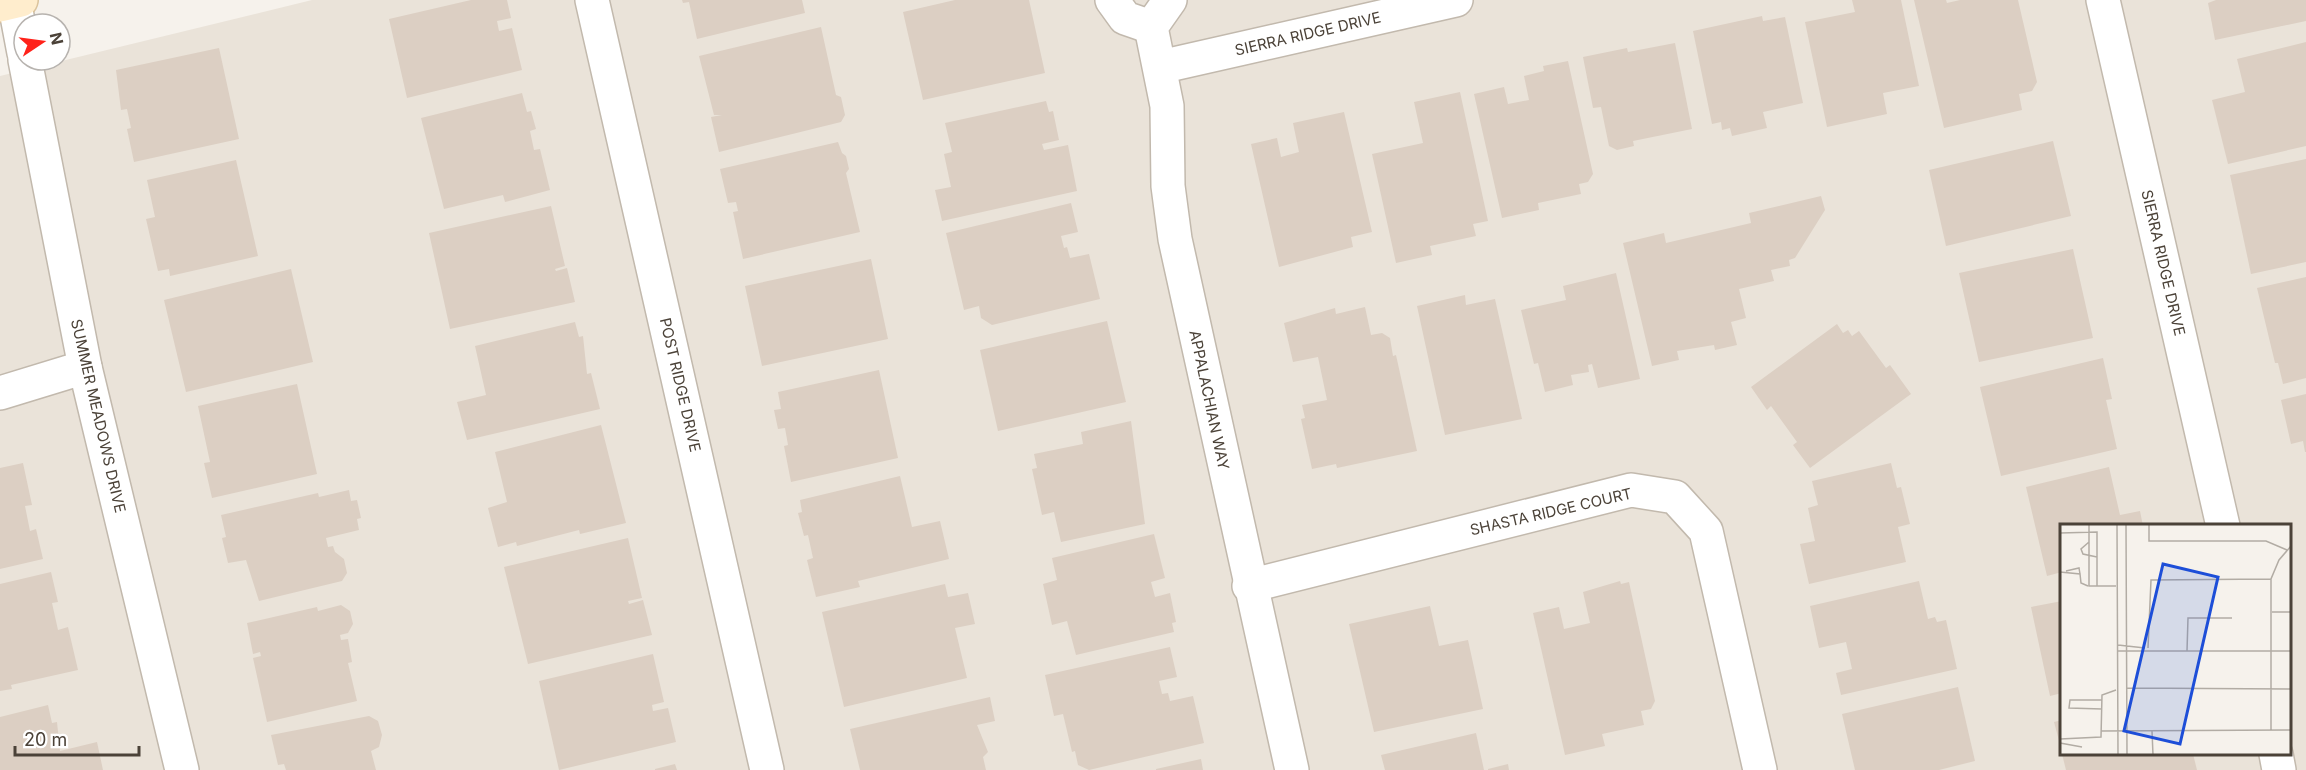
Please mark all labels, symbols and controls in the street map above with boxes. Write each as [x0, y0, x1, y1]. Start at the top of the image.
street label: SIERRA RIDGE DRIVE [1233, 7, 1383, 60]
north arrow [12, 12, 72, 72]
text: N [45, 30, 68, 47]
street label: SIERRA RIDGE DRIVE [2137, 188, 2190, 338]
street label: POST RIDGE DRIVE [656, 316, 705, 454]
street label: SUMMER MEADOWS DRIVE [67, 317, 130, 515]
street label: APPALACHIAN WAY [1185, 328, 1234, 472]
street label: SHASTA RIDGE COURT [1468, 484, 1634, 539]
inset map [2060, 524, 2291, 755]
scale bar [15, 719, 140, 757]
text: 20 m [24, 729, 67, 750]

